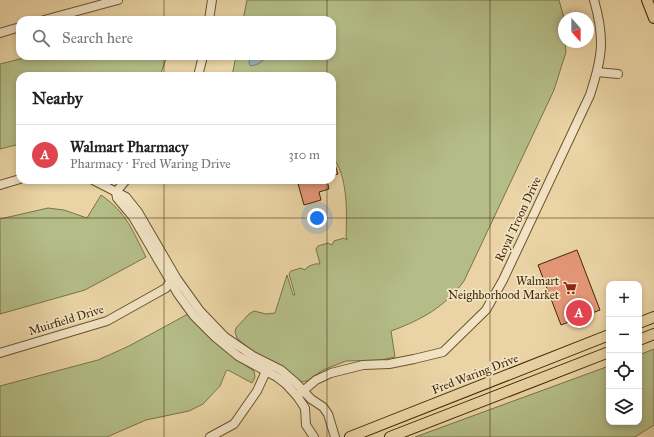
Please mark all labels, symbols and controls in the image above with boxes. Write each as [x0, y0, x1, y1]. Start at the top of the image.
north arrow [558, 12, 594, 48]
search box [16, 16, 336, 60]
icon: search [30, 27, 52, 49]
text: Search here [62, 29, 133, 47]
text: Nearby [32, 88, 83, 109]
text: Walmart Pharmacy [70, 138, 188, 156]
text: A [41, 147, 49, 163]
text: 310 m [288, 147, 320, 163]
text: Pharmacy · Fred Waring Drive [70, 156, 231, 172]
street label: Royal Troon Drive [492, 174, 544, 264]
your location [307, 208, 327, 228]
place label: Walmart Neighborhood Market [448, 274, 560, 303]
supermarket icon: Walmart Neighborhood Market [562, 280, 578, 296]
map controls [606, 281, 642, 425]
button: + [606, 281, 642, 317]
pin: A [566, 298, 592, 328]
street label: Muirfield Drive [27, 302, 105, 338]
button: − [606, 317, 642, 353]
street label: Fred Waring Drive [430, 351, 521, 398]
button: locate [606, 353, 642, 389]
button: layers [606, 389, 642, 425]

